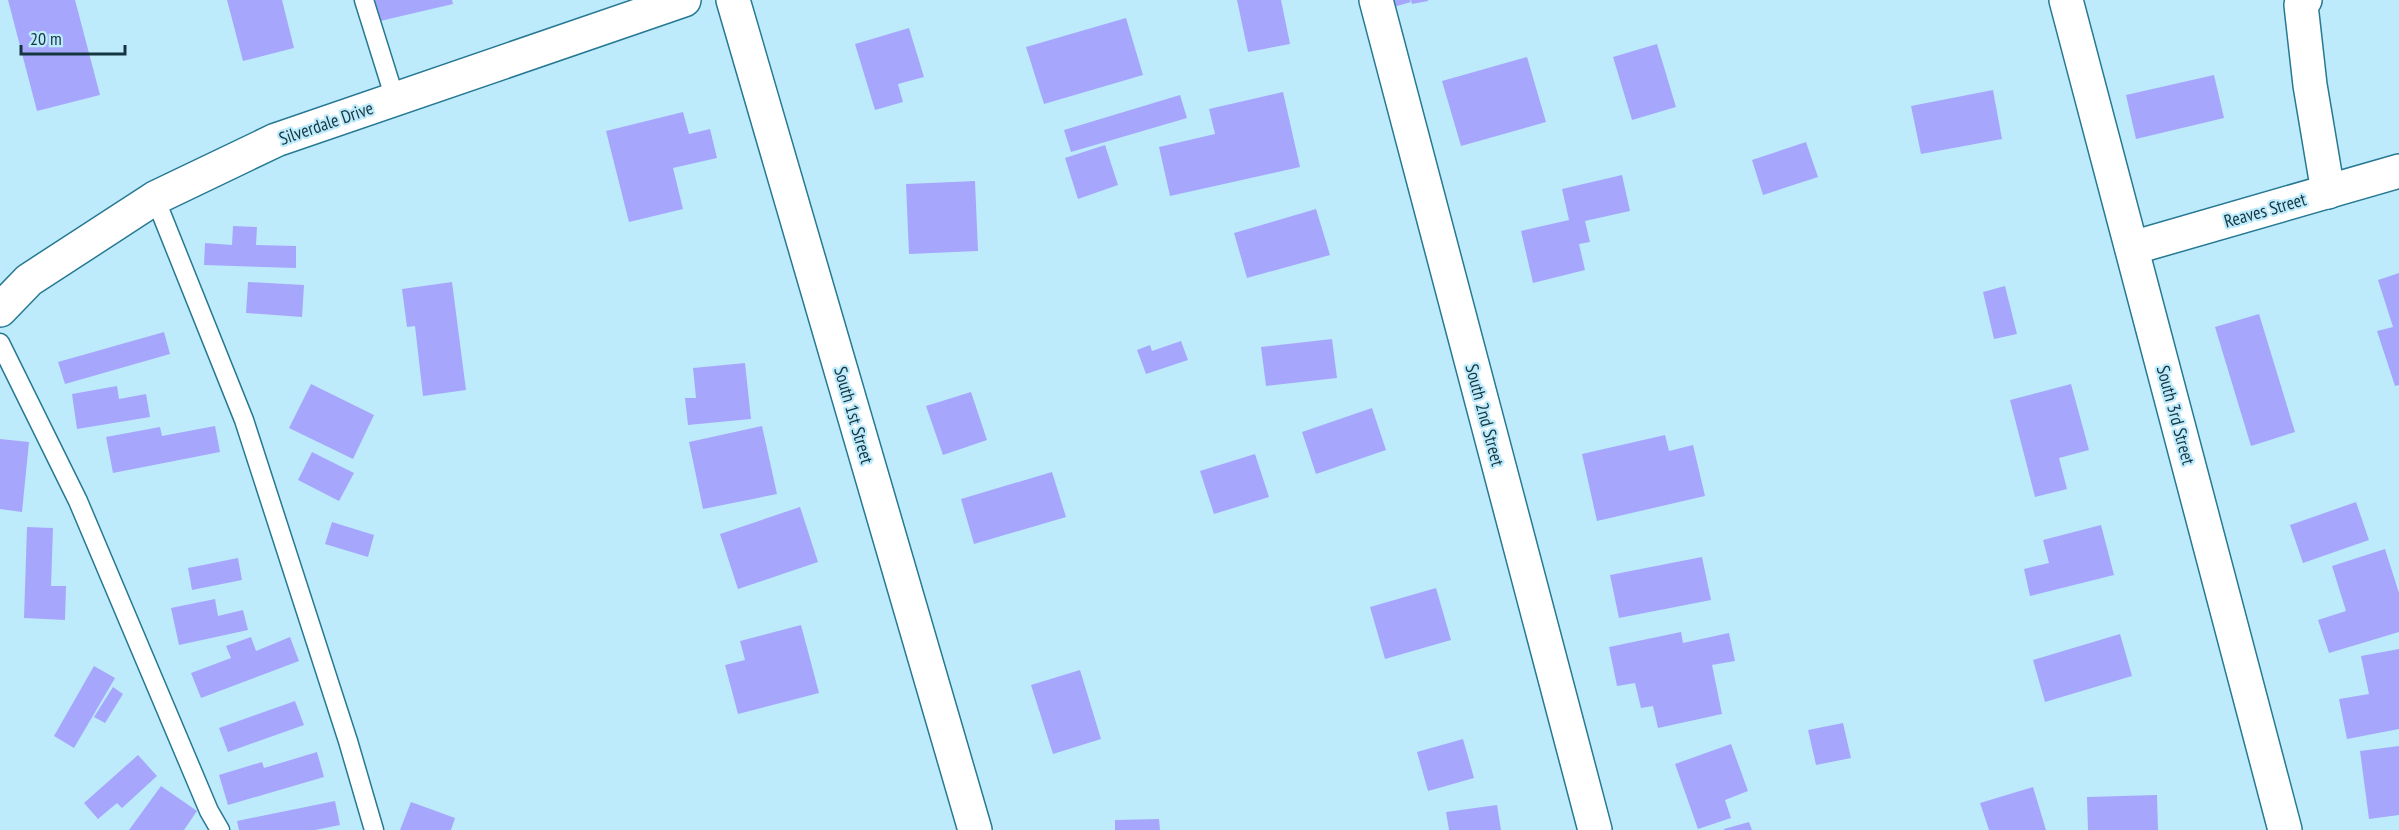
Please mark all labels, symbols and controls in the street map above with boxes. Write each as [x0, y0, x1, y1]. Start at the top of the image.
scale bar [21, 18, 124, 56]
text: 20 m [30, 27, 62, 50]
street label: Silverdale Drive [276, 96, 376, 150]
street label: Reaves Street [2221, 187, 2309, 233]
street label: South 2nd Street [1460, 361, 1510, 469]
street label: South 3rd Street [2152, 363, 2200, 467]
street label: South 1st Street [829, 364, 879, 466]

